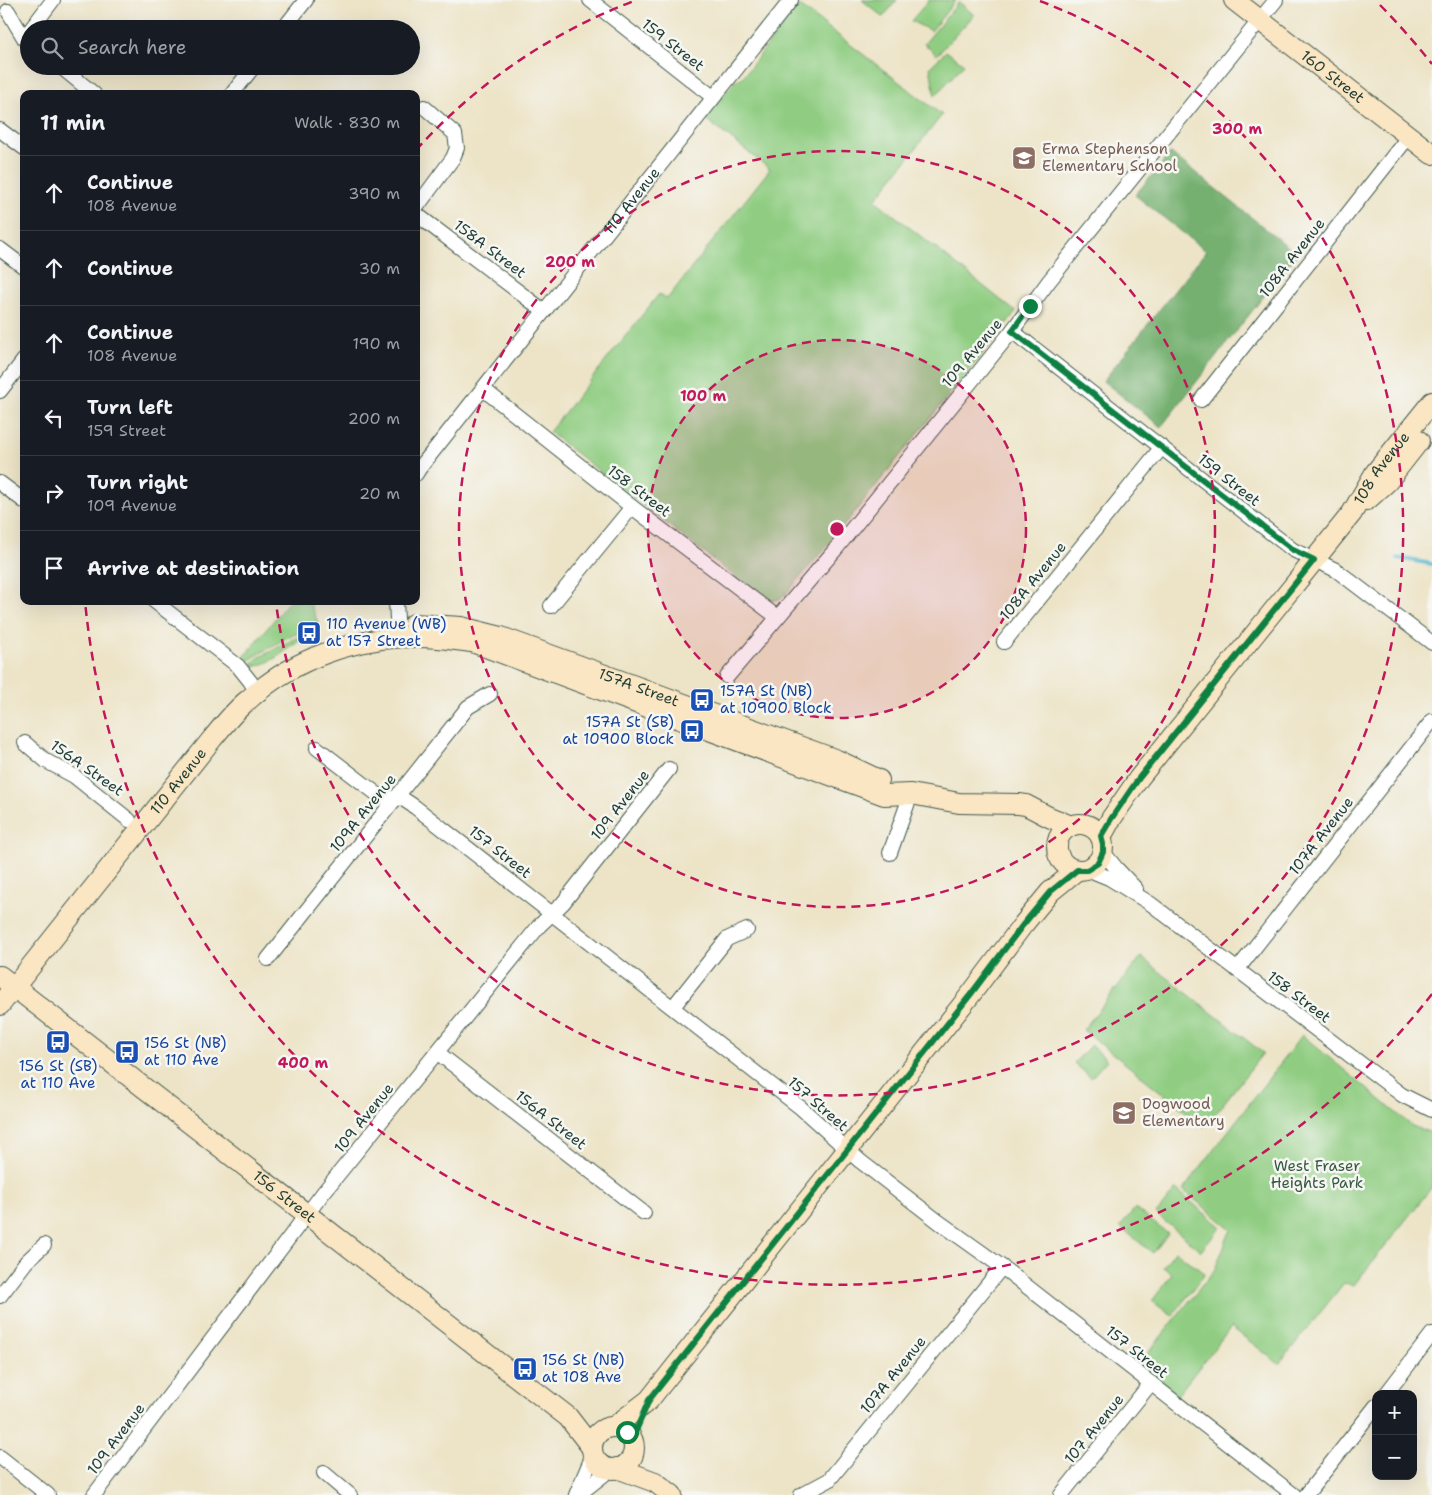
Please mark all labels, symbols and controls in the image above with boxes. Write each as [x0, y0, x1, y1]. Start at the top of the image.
street label: 159 Street [638, 14, 708, 76]
search box [20, 20, 420, 75]
icon: search [38, 34, 66, 62]
text: Search here [78, 35, 187, 60]
street label: 160 Street [1297, 46, 1369, 108]
text: 11 min [40, 109, 105, 137]
text: Walk · 830 m [294, 112, 400, 133]
text: 300 m [1212, 119, 1262, 139]
place label: Erma Stephenson Elementary School [1042, 139, 1178, 176]
school or university icon: Erma Stephenson Elementary School [1011, 145, 1037, 171]
street label: 110 Avenue [599, 163, 664, 239]
text: Continue [87, 170, 173, 195]
icon: ahead [40, 179, 68, 207]
text: 390 m [348, 183, 400, 204]
text: 108 Avenue [87, 195, 177, 216]
street label: 108A Avenue [1255, 214, 1329, 302]
street label: 158A Street [450, 215, 530, 283]
text: 200 m [545, 252, 595, 272]
icon: ahead [40, 254, 68, 282]
text: Continue [87, 256, 173, 281]
text: 30 m [359, 258, 400, 279]
route end [1019, 295, 1042, 318]
street label: 109 Avenue [937, 314, 1007, 392]
text: Continue [87, 320, 173, 345]
icon: ahead [40, 329, 68, 357]
text: 190 m [353, 333, 400, 354]
text: 108 Avenue [87, 345, 177, 366]
text: 100 m [680, 386, 726, 406]
text: Turn left [87, 395, 173, 420]
icon: left [40, 404, 68, 432]
text: 200 m [348, 408, 400, 429]
text: 159 Street [87, 420, 166, 441]
street label: 108 Avenue [1349, 428, 1414, 508]
street label: 159 Street [1194, 449, 1264, 511]
street label: 158 Street [603, 461, 675, 521]
text: Turn right [87, 470, 188, 495]
icon: right [40, 479, 68, 507]
text: 20 m [359, 483, 400, 504]
text: 109 Avenue [87, 495, 177, 516]
centre of rings [828, 520, 846, 538]
street label: 108A Avenue [995, 538, 1071, 624]
icon: arrive [40, 554, 68, 582]
text: Arrive at destination [87, 556, 299, 581]
place label: 110 Avenue (WB) at 157 Street [326, 614, 446, 651]
bus stop icon: 110 Avenue (WB) at 157 Street [296, 620, 322, 646]
street label: 157A Street [596, 664, 682, 711]
place label: 157A St (NB) at 10900 Block [720, 681, 832, 718]
bus stop icon: 157A St (NB) at 10900 Block [689, 687, 715, 713]
place label: 157A St (SB) at 10900 Block [562, 712, 674, 749]
bus stop icon: 157A St (SB) at 10900 Block [679, 718, 705, 744]
street label: 156A Street [46, 735, 128, 801]
street label: 110 Avenue [145, 744, 211, 819]
street label: 109 Avenue [586, 766, 654, 844]
street label: 109A Avenue [325, 770, 401, 856]
street label: 107A Avenue [1284, 793, 1358, 879]
street label: 157 Street [465, 821, 535, 883]
street label: 158 Street [1263, 967, 1335, 1027]
bus stop icon: 156 St (SB) at 110 Ave [45, 1029, 71, 1055]
place label: 156 St (NB) at 110 Ave [144, 1033, 226, 1070]
bus stop icon: 156 St (NB) at 110 Ave [114, 1039, 140, 1065]
text: 400 m [278, 1053, 328, 1073]
place label: 156 St (SB) at 110 Ave [19, 1056, 97, 1093]
street label: 157 Street [783, 1072, 853, 1136]
street label: 109 Avenue [330, 1079, 398, 1157]
street label: 156A Street [511, 1086, 591, 1154]
place label: Dogwood Elementary [1142, 1094, 1225, 1131]
school or university icon: Dogwood Elementary [1111, 1100, 1137, 1126]
park label: West Fraser Heights Park [1271, 1156, 1363, 1193]
street label: 156 Street [249, 1166, 320, 1228]
street label: 157 Street [1102, 1321, 1172, 1383]
street label: 107A Avenue [856, 1332, 930, 1418]
place label: 156 St (NB) at 108 Ave [542, 1350, 624, 1387]
bus stop icon: 156 St (NB) at 108 Ave [512, 1356, 538, 1382]
street label: 107 Avenue [1060, 1390, 1128, 1468]
map controls [1372, 1390, 1417, 1480]
button: + [1372, 1390, 1417, 1435]
street label: 109 Avenue [83, 1399, 149, 1479]
route start [616, 1421, 639, 1444]
button: − [1372, 1435, 1417, 1480]

